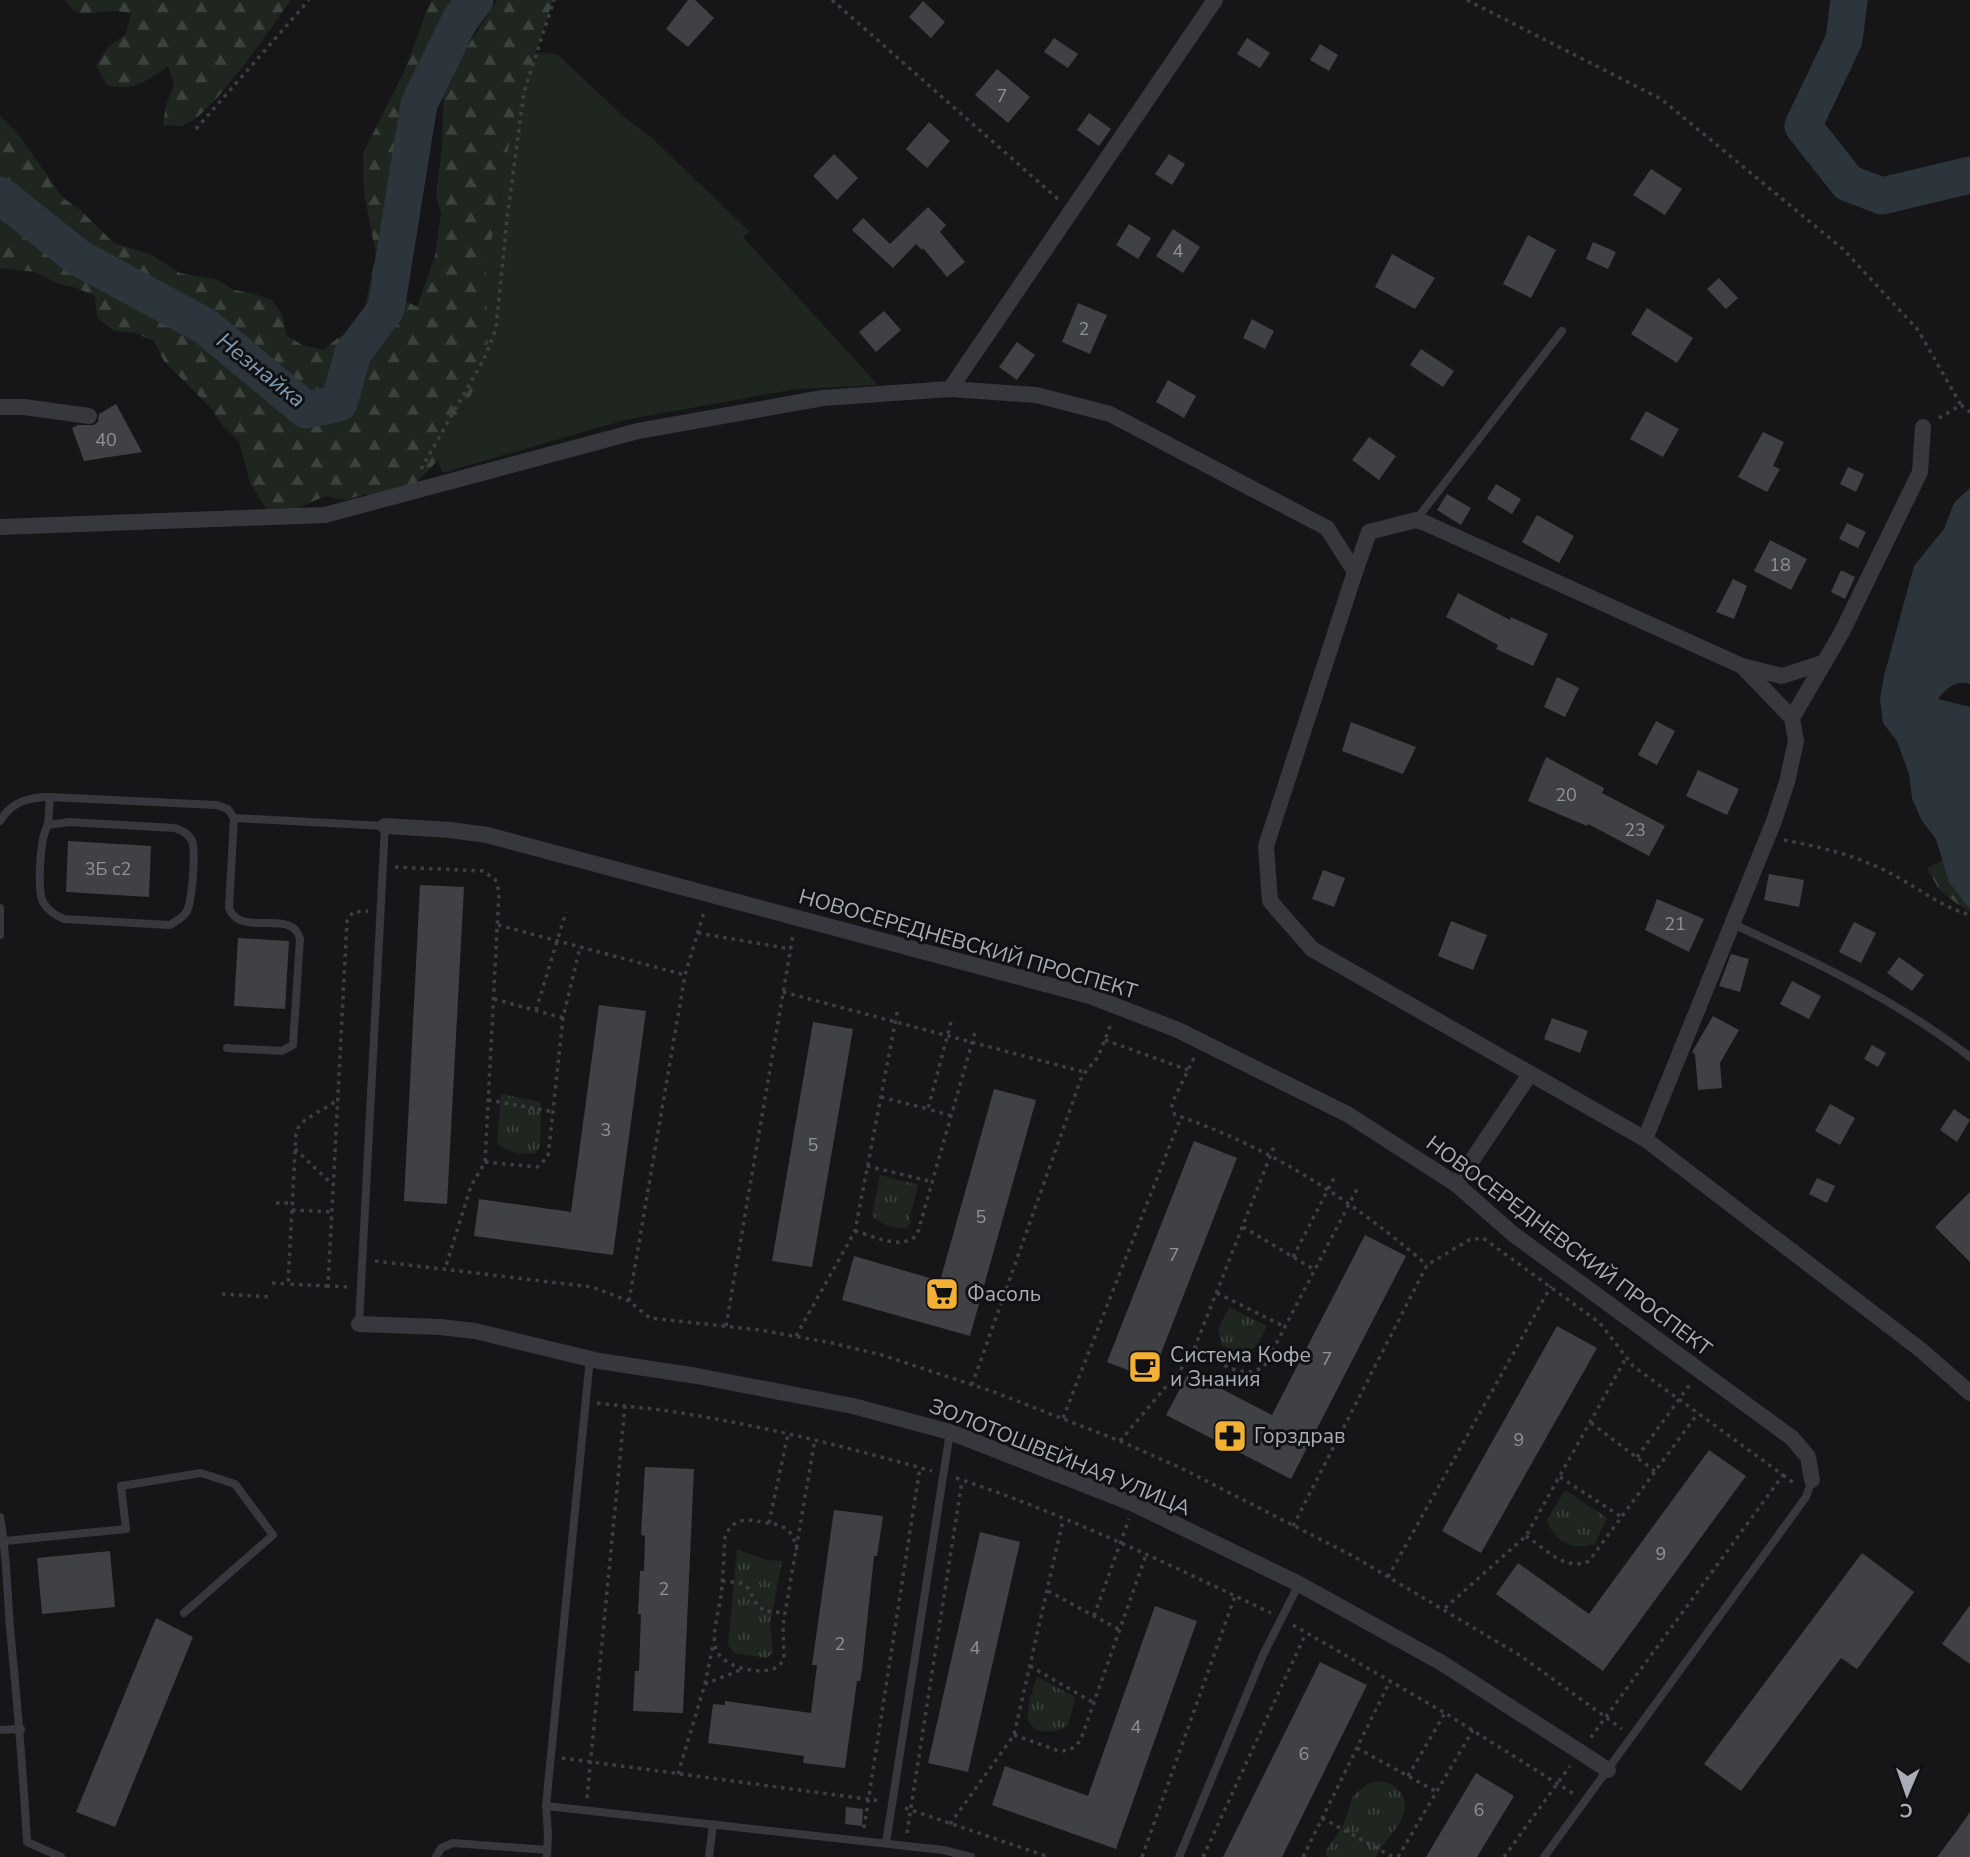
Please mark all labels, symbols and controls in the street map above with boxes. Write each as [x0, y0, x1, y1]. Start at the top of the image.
house number: 7 [997, 84, 1007, 108]
house number: 4 [1173, 239, 1184, 263]
house number: 2 [1079, 317, 1089, 341]
water label: Незнайка [210, 325, 312, 415]
house number: 40 [95, 428, 117, 452]
house number: 18 [1769, 553, 1791, 577]
house number: 20 [1555, 783, 1577, 807]
house number: 23 [1624, 818, 1646, 842]
house number: 3Б с2 [85, 857, 131, 881]
street label: НОВОСЕРЕДНЕВСКИЙ ПРОСПЕКТ [796, 882, 1141, 1006]
house number: 21 [1664, 912, 1686, 936]
house number: 3 [601, 1118, 611, 1142]
street label: НОВОСЕРЕДНЕВСКИЙ ПРОСПЕКТ [1421, 1129, 1718, 1363]
house number: 5 [808, 1133, 818, 1157]
house number: 5 [976, 1205, 986, 1229]
house number: 7 [1169, 1243, 1179, 1267]
supermarket icon: Фасоль [923, 1275, 961, 1313]
place label: Фасоль [967, 1280, 1041, 1308]
place label: Система Кофе и Знания [1170, 1341, 1311, 1393]
house number: 7 [1322, 1347, 1332, 1371]
cafe icon: Система Кофе и Знания [1126, 1348, 1164, 1386]
street label: ЗОЛОТОШВЕЙНАЯ УЛИЦА [925, 1392, 1195, 1522]
pharmacy icon: Горздрав [1211, 1417, 1249, 1455]
place label: Горздрав [1254, 1422, 1346, 1450]
house number: 9 [1514, 1428, 1524, 1452]
house number: 9 [1656, 1542, 1666, 1566]
house number: 2 [659, 1577, 669, 1601]
house number: 2 [835, 1632, 845, 1656]
house number: 4 [970, 1636, 981, 1660]
house number: 4 [1131, 1715, 1142, 1739]
house number: 6 [1299, 1742, 1309, 1766]
north arrow [1872, 1759, 1942, 1829]
text: С [1899, 1797, 1913, 1823]
house number: 6 [1474, 1798, 1484, 1822]

